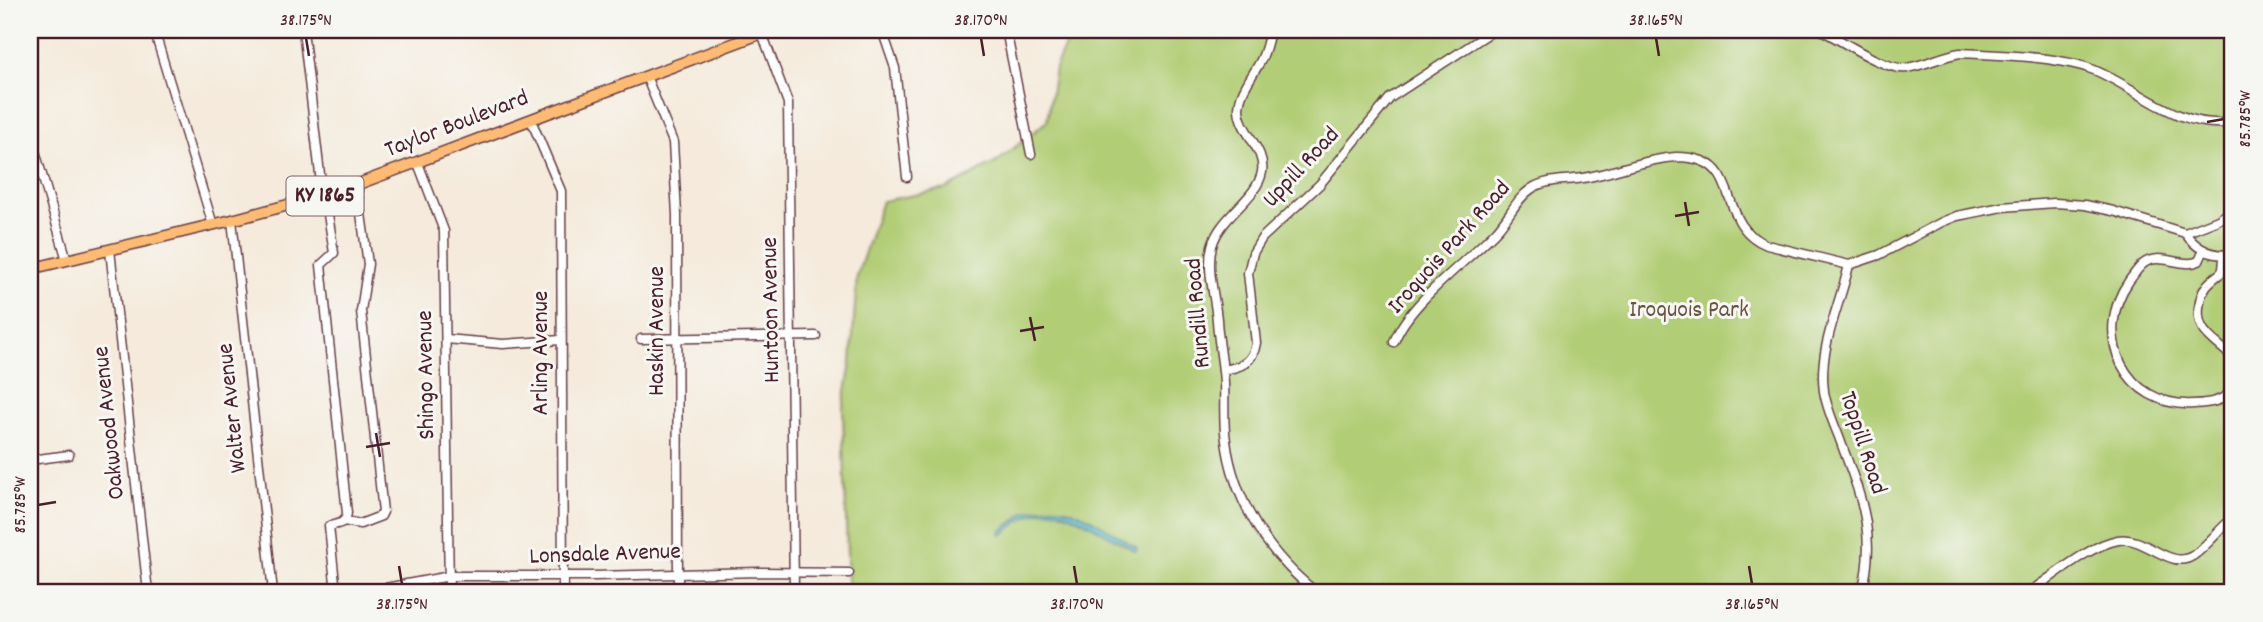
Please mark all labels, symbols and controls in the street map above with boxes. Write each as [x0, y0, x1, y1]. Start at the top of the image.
text: 38.175°N [280, 9, 332, 34]
text: 38.170°N [954, 9, 1008, 34]
text: 38.165°N [1629, 9, 1683, 34]
street label: Taylor Boulevard [380, 82, 534, 168]
text: 85.785°W [2234, 90, 2259, 148]
street label: Uppill Road [1256, 120, 1348, 216]
street label: Iroquois Park Road [1380, 173, 1520, 323]
road number: KY 1865 [286, 176, 364, 216]
street label: Huntoon Avenue [754, 237, 790, 383]
street label: Rundill Road [1177, 256, 1221, 370]
street label: Haskin Avenue [641, 266, 675, 396]
street label: Arling Avenue [525, 291, 559, 415]
park label: Iroquois Park [1629, 294, 1749, 328]
street label: Shingo Avenue [409, 310, 445, 440]
street label: Walter Avenue [209, 341, 257, 475]
street label: Oakwood Avenue [85, 345, 135, 501]
street label: Toppill Road [1829, 387, 1895, 499]
text: 85.785°W [9, 476, 34, 534]
street label: Lonsdale Avenue [529, 535, 681, 575]
text: 38.175°N [376, 593, 428, 618]
text: 38.170°N [1050, 593, 1104, 618]
text: 38.165°N [1725, 593, 1779, 618]

